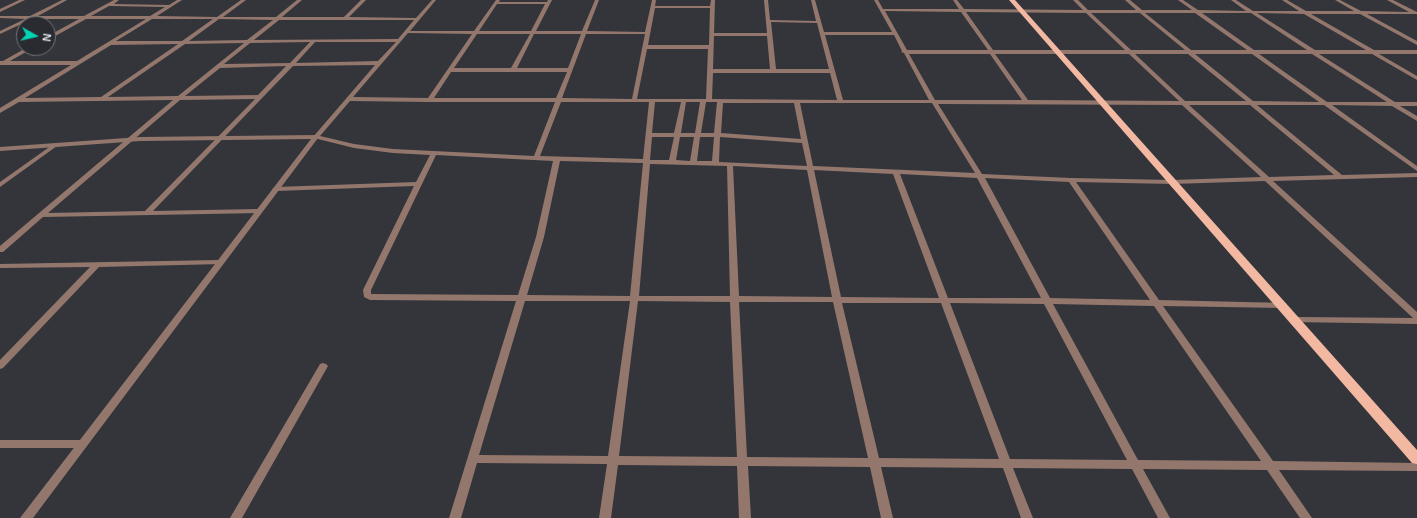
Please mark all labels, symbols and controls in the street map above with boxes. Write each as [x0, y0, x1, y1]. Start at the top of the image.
north arrow [16, 16, 56, 56]
text: N [40, 33, 53, 42]

